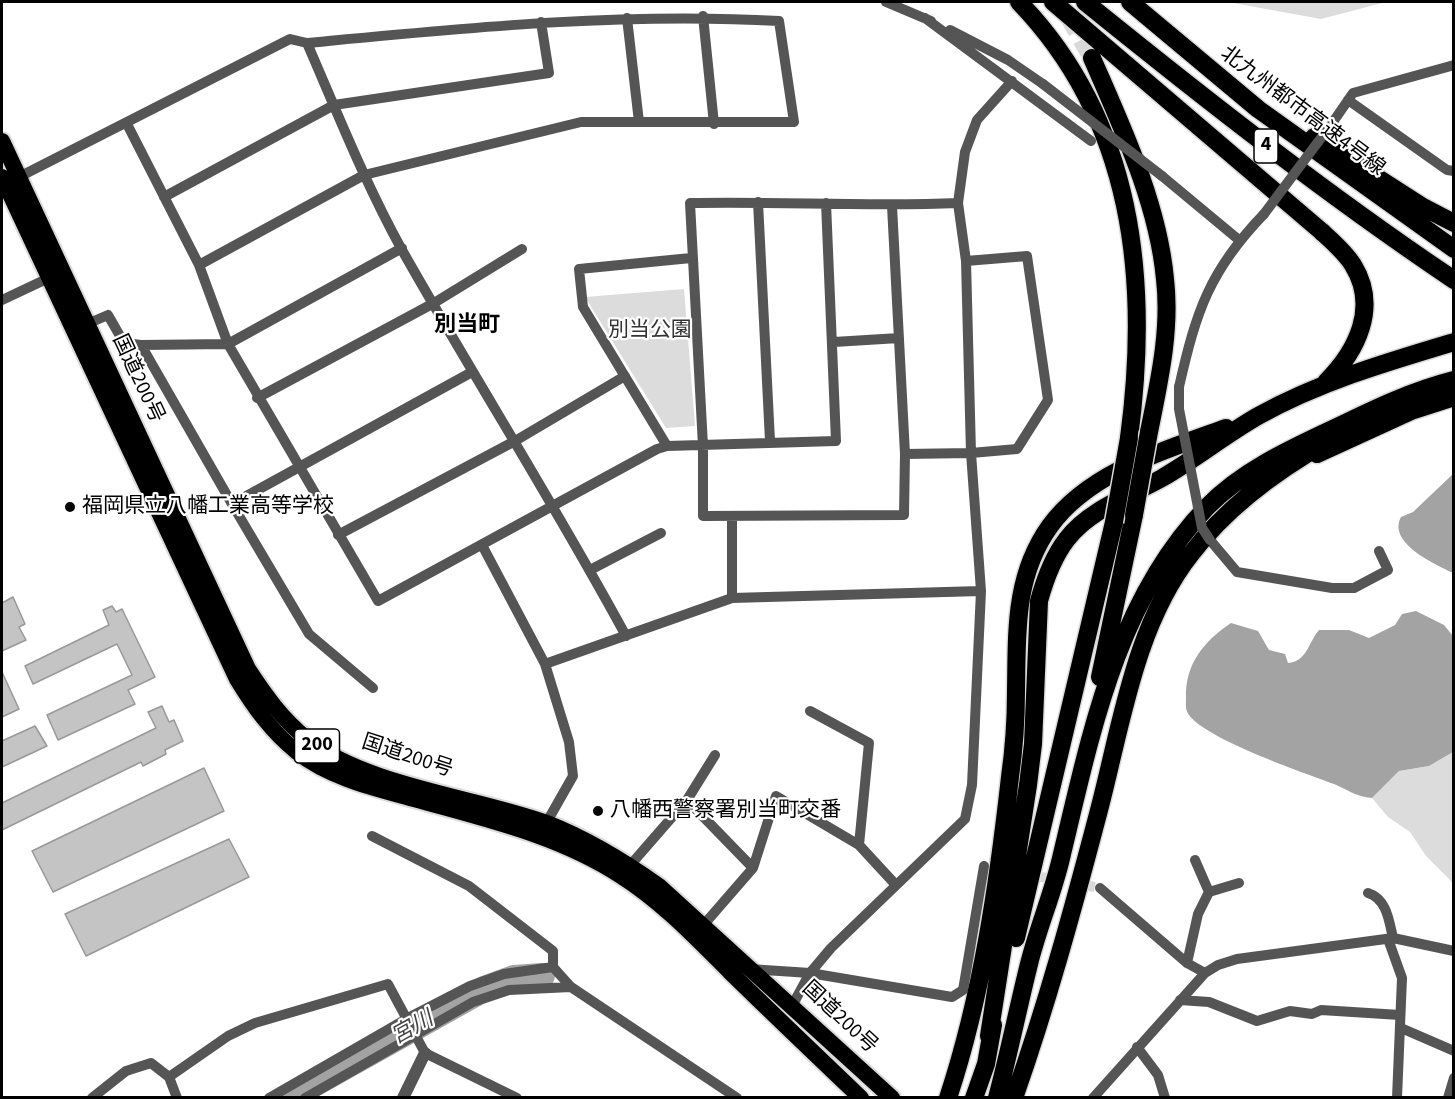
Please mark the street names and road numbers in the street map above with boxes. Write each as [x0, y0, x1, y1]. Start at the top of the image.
street label: 北九州都市高速4号線 [1215, 42, 1389, 182]
road number: 4 [1254, 129, 1278, 163]
street label: 国道200号 [106, 331, 168, 427]
road number: 200 [294, 729, 340, 763]
street label: 国道200号 [358, 730, 456, 784]
street label: 国道200号 [796, 977, 882, 1059]

